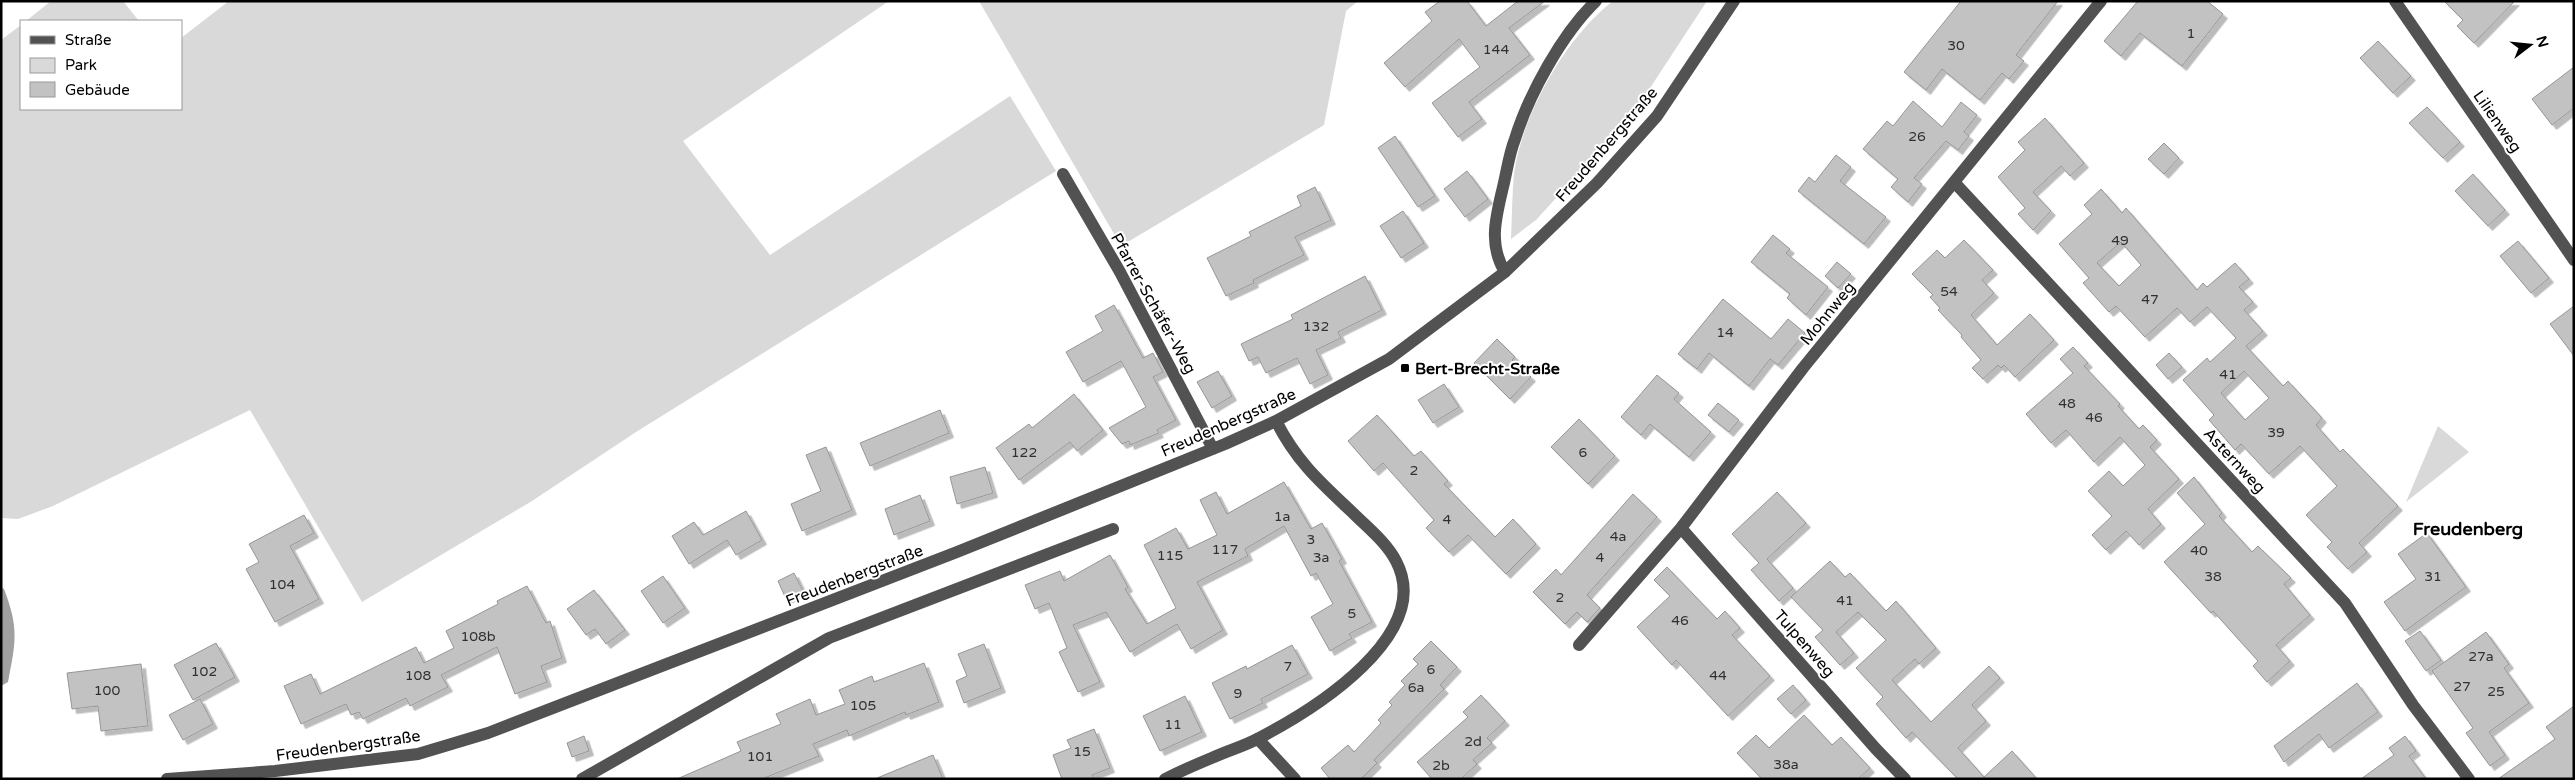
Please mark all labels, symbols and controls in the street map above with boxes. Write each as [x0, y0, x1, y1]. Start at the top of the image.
legend [20, 20, 182, 110]
north arrow [2505, 20, 2555, 70]
house number: 1 [2187, 25, 2195, 42]
text: Straße [65, 31, 111, 49]
text: N [2532, 34, 2552, 49]
house number: 30 [1947, 37, 1965, 54]
house number: 144 [1483, 41, 1509, 58]
text: Park [65, 56, 97, 74]
text: Gebäude [65, 81, 130, 99]
street label: Freudenbergstraße [1551, 83, 1662, 206]
street label: Lilienweg [2468, 87, 2526, 157]
house number: 26 [1908, 128, 1926, 145]
street label: Pfarrer-Schäfer-Weg [1106, 230, 1200, 377]
house number: 49 [2111, 232, 2129, 249]
street label: Mohnweg [1796, 278, 1859, 349]
house number: 54 [1940, 283, 1958, 300]
house number: 47 [2141, 291, 2159, 308]
house number: 132 [1303, 318, 1329, 335]
house number: 14 [1716, 324, 1734, 341]
place label: Bert-Brecht-Straße [1415, 359, 1560, 379]
marker: Bert-Brecht-Straße [1399, 362, 1411, 374]
house number: 41 [2219, 366, 2237, 383]
street label: Freudenbergstraße [1158, 384, 1299, 462]
house number: 48 [2058, 395, 2076, 412]
house number: 46 [2085, 409, 2103, 426]
street label: Asternweg [2199, 424, 2270, 498]
house number: 39 [2267, 424, 2285, 441]
house number: 122 [1011, 444, 1037, 461]
house number: 6 [1579, 444, 1588, 461]
house number: 2 [1410, 462, 1418, 479]
house number: 1a [1274, 508, 1290, 525]
house number: 4 [1443, 511, 1452, 528]
district label: Freudenberg [2413, 518, 2523, 540]
house number: 4a [1610, 528, 1626, 545]
house number: 3 [1307, 531, 1315, 548]
street label: Freudenbergstraße [783, 540, 926, 611]
house number: 117 [1212, 541, 1238, 558]
house number: 40 [2190, 542, 2208, 559]
house number: 115 [1157, 547, 1183, 564]
house number: 3a [1313, 549, 1329, 566]
house number: 4 [1596, 549, 1605, 566]
house number: 38 [2204, 568, 2222, 585]
house number: 31 [2424, 568, 2442, 585]
house number: 104 [269, 576, 295, 593]
house number: 2 [1556, 589, 1564, 606]
house number: 41 [1836, 592, 1854, 609]
house number: 5 [1348, 605, 1356, 622]
street label: Tulpenweg [1769, 606, 1839, 682]
house number: 46 [1671, 612, 1689, 629]
house number: 108b [460, 628, 496, 645]
house number: 27a [2468, 648, 2494, 665]
house number: 7 [1284, 658, 1292, 675]
house number: 6 [1427, 661, 1436, 678]
house number: 102 [191, 663, 217, 680]
house number: 108 [405, 667, 431, 684]
house number: 44 [1709, 667, 1727, 684]
house number: 27 [2453, 678, 2471, 695]
house number: 6a [1408, 679, 1424, 696]
house number: 100 [94, 682, 120, 699]
house number: 25 [2487, 683, 2505, 700]
house number: 9 [1234, 685, 1242, 702]
house number: 105 [850, 697, 876, 714]
house number: 11 [1164, 716, 1182, 733]
street label: Freudenbergstraße [275, 726, 422, 766]
house number: 2d [1464, 733, 1482, 750]
house number: 15 [1073, 743, 1091, 760]
house number: 101 [747, 748, 773, 765]
house number: 38a [1773, 756, 1799, 773]
house number: 2b [1432, 757, 1450, 774]

